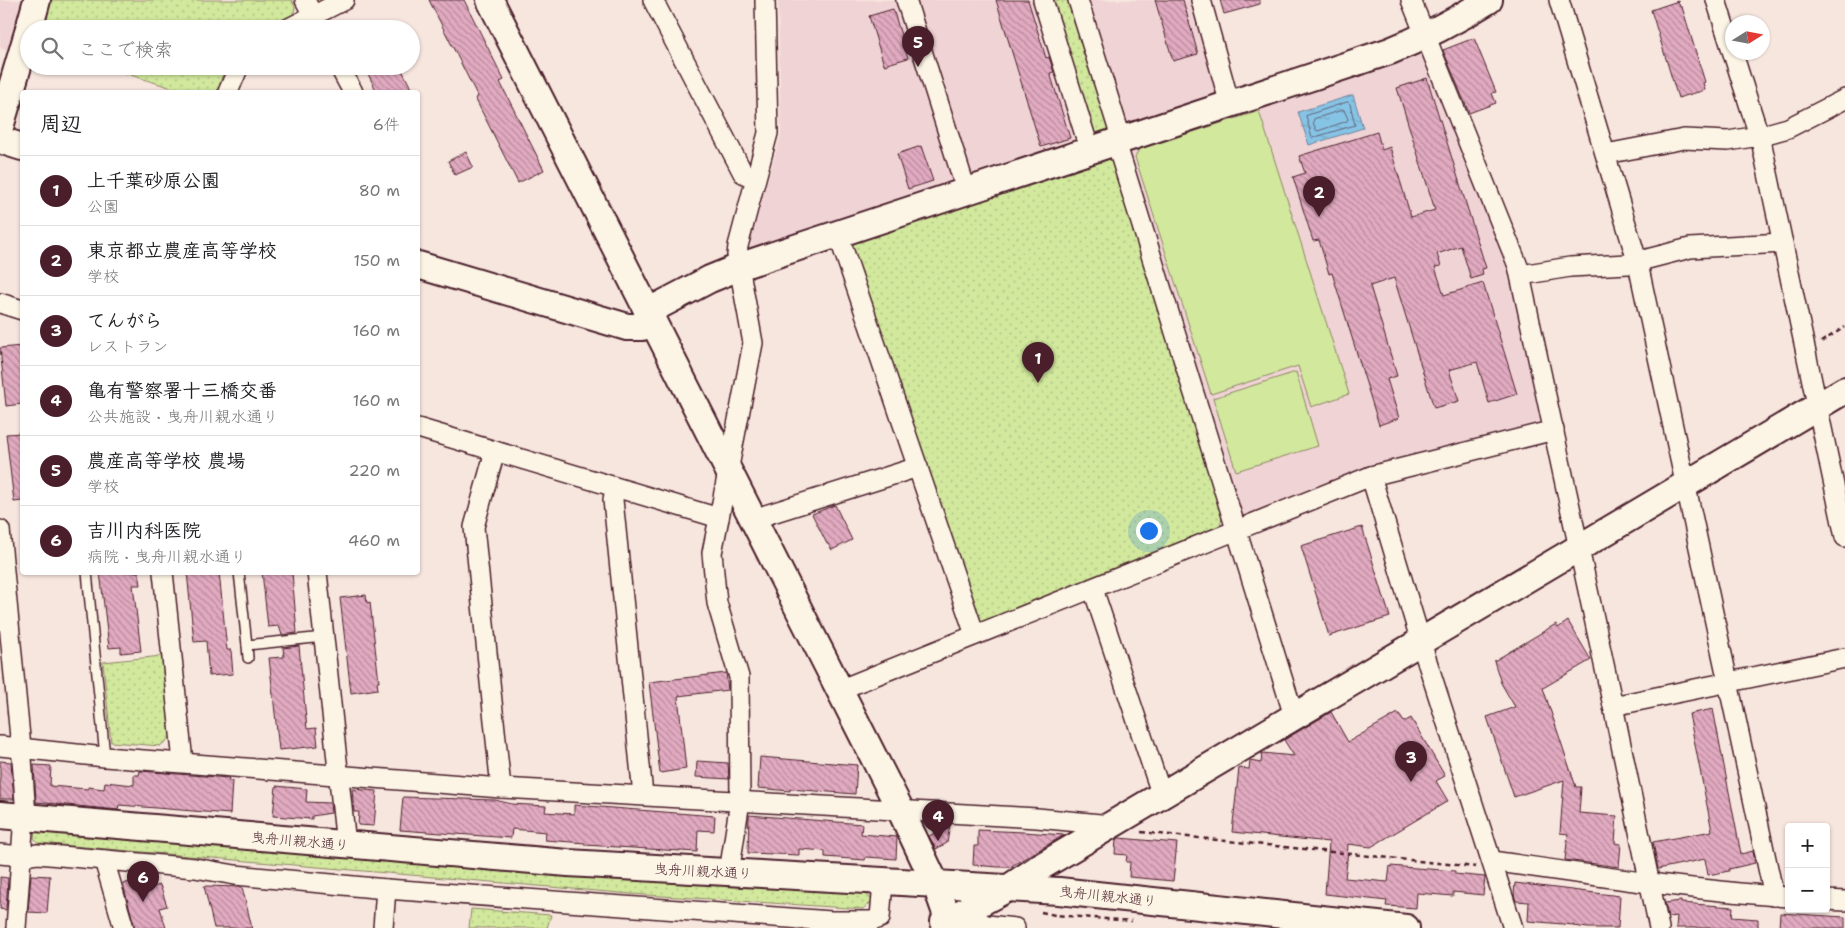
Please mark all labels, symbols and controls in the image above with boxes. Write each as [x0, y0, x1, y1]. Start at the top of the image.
north arrow [1725, 15, 1770, 60]
search box [20, 20, 420, 75]
pin: 5 [902, 26, 934, 67]
icon: search [38, 34, 66, 62]
text: ここで検索 [78, 37, 173, 62]
text: 周辺 [40, 110, 82, 138]
text: 6件 [373, 114, 400, 135]
text: 上千葉砂原公園 [87, 168, 220, 193]
pin: 2 [1303, 176, 1335, 217]
text: 1 [52, 180, 60, 201]
text: 80 m [359, 180, 400, 201]
text: 公園 [87, 196, 119, 217]
text: 東京都立農産高等学校 [87, 238, 277, 263]
text: 2 [50, 250, 62, 271]
text: 150 m [353, 250, 400, 271]
text: 学校 [87, 266, 119, 287]
text: てんがら [87, 308, 163, 333]
text: 3 [50, 320, 62, 341]
text: 160 m [353, 320, 400, 341]
text: レストラン [87, 336, 168, 357]
pin: 1 [1022, 342, 1054, 383]
text: 亀有警察署十三橋交番 [87, 378, 277, 403]
text: 4 [50, 390, 62, 411]
text: 160 m [353, 390, 400, 411]
text: 公共施設 · 曳舟川親水通り [87, 406, 278, 427]
text: 農産高等学校 農場 [87, 448, 246, 473]
text: 5 [51, 460, 61, 481]
text: 220 m [348, 460, 400, 481]
text: 学校 [87, 476, 119, 497]
text: 吉川内科医院 [87, 518, 201, 543]
your location [1136, 518, 1162, 544]
text: 6 [50, 530, 62, 551]
text: 460 m [348, 530, 400, 551]
text: 病院 · 曳舟川親水通り [87, 546, 246, 567]
pin: 3 [1395, 741, 1427, 782]
pin: 4 [922, 800, 954, 841]
map controls [1785, 823, 1830, 913]
button: + [1785, 823, 1830, 868]
street label: 曳舟川親水通り [250, 828, 350, 854]
street label: 曳舟川親水通り [654, 859, 752, 883]
pin: 6 [127, 861, 159, 902]
button: − [1785, 868, 1830, 913]
street label: 曳舟川親水通り [1058, 882, 1158, 910]

